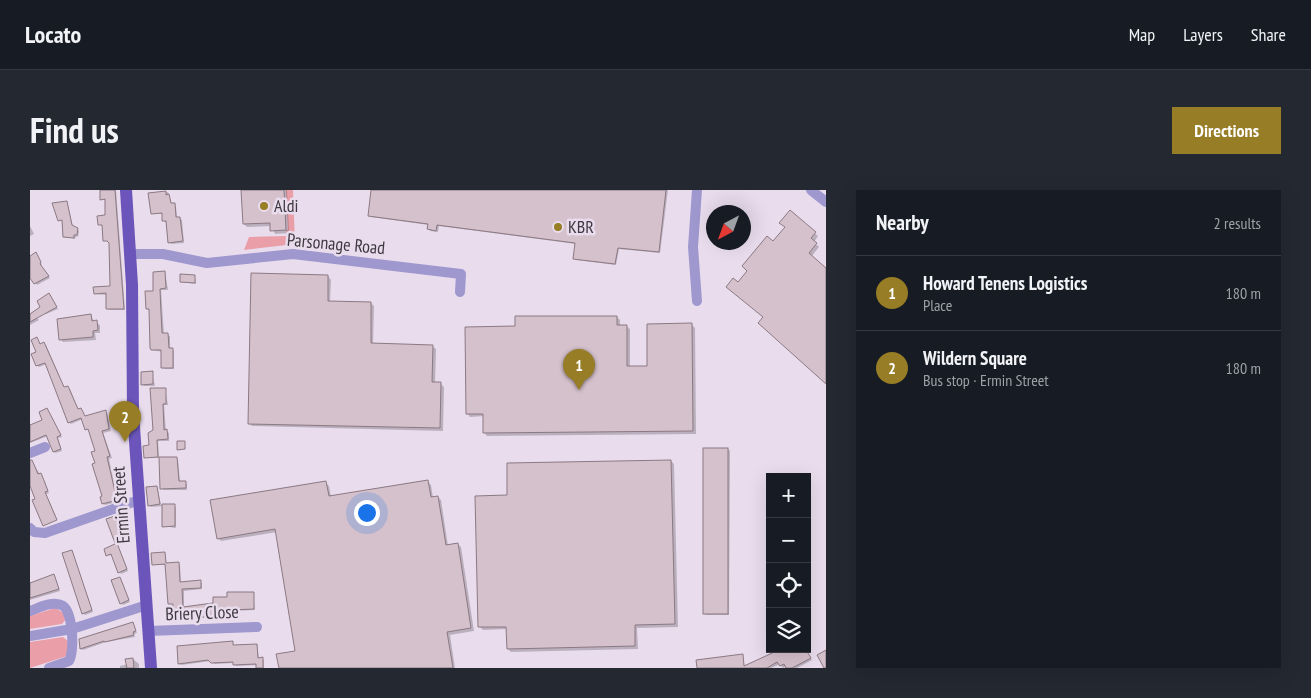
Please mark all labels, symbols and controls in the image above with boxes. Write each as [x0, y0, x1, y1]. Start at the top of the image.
text: Locato [25, 19, 81, 50]
text: Map [1129, 23, 1155, 46]
text: Layers [1183, 23, 1223, 46]
text: Share [1251, 23, 1286, 46]
text: Find us [30, 107, 119, 153]
button: Directions [1172, 107, 1281, 154]
place label: Aldi [274, 194, 298, 217]
marker: Aldi [258, 200, 270, 212]
north arrow [706, 205, 751, 250]
text: Nearby [876, 209, 929, 236]
text: 2 results [1214, 213, 1261, 233]
place label: KBR [568, 215, 594, 238]
marker: KBR [552, 221, 564, 233]
street label: Parsonage Road [286, 228, 386, 259]
text: Howard Tenens Logistics [923, 271, 1087, 295]
text: 1 [888, 283, 896, 303]
text: 180 m [1226, 283, 1261, 303]
text: Place [923, 295, 952, 315]
text: Wildern Square [923, 346, 1027, 370]
pin: 1 [563, 349, 595, 390]
text: 2 [888, 358, 896, 378]
text: 180 m [1226, 358, 1261, 378]
text: Bus stop · Ermin Street [923, 370, 1049, 390]
pin: 2 [109, 401, 141, 442]
street label: Ermin Street [106, 466, 135, 544]
map controls [766, 473, 811, 653]
button: + [766, 473, 811, 518]
your location [354, 500, 380, 526]
button: − [766, 518, 811, 563]
button: locate [766, 563, 811, 608]
street label: Briery Close [165, 600, 239, 625]
button: layers [766, 608, 811, 653]

